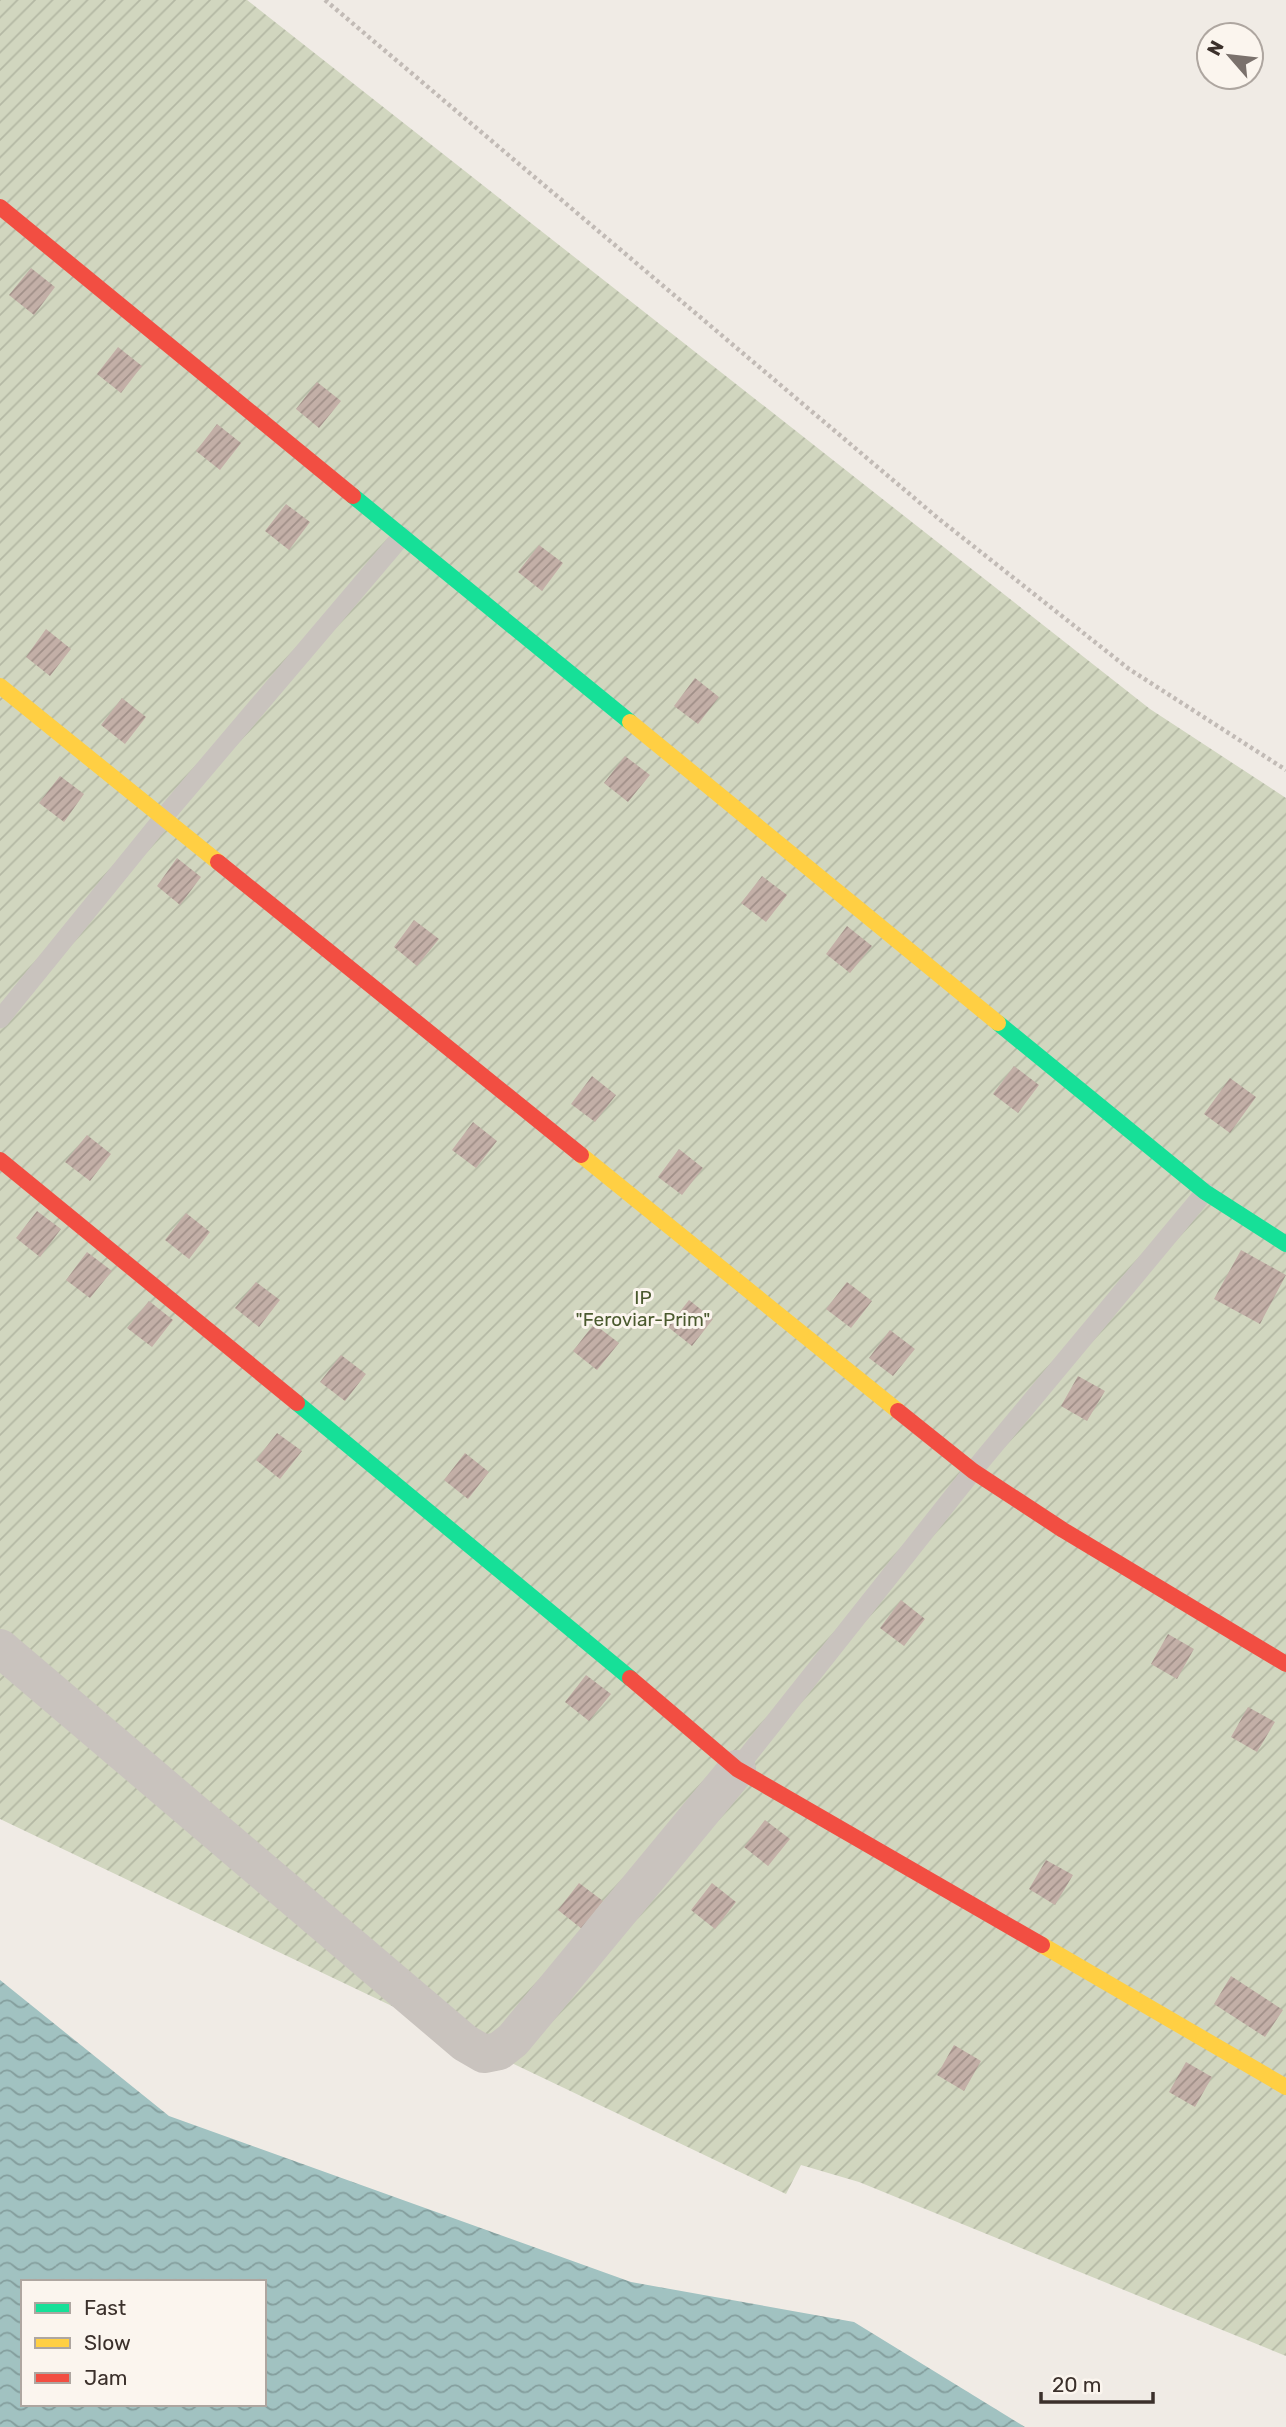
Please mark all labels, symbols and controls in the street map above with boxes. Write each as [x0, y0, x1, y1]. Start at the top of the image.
north arrow [1195, 21, 1265, 91]
text: N [1202, 37, 1229, 60]
park label: IP "Feroviar-Prim" [576, 1286, 710, 1331]
legend [21, 2280, 266, 2406]
text: Fast [84, 2295, 126, 2320]
text: Slow [84, 2330, 131, 2355]
scale bar [1041, 2360, 1153, 2404]
text: Jam [84, 2365, 128, 2390]
text: 20 m [1052, 2372, 1101, 2397]

